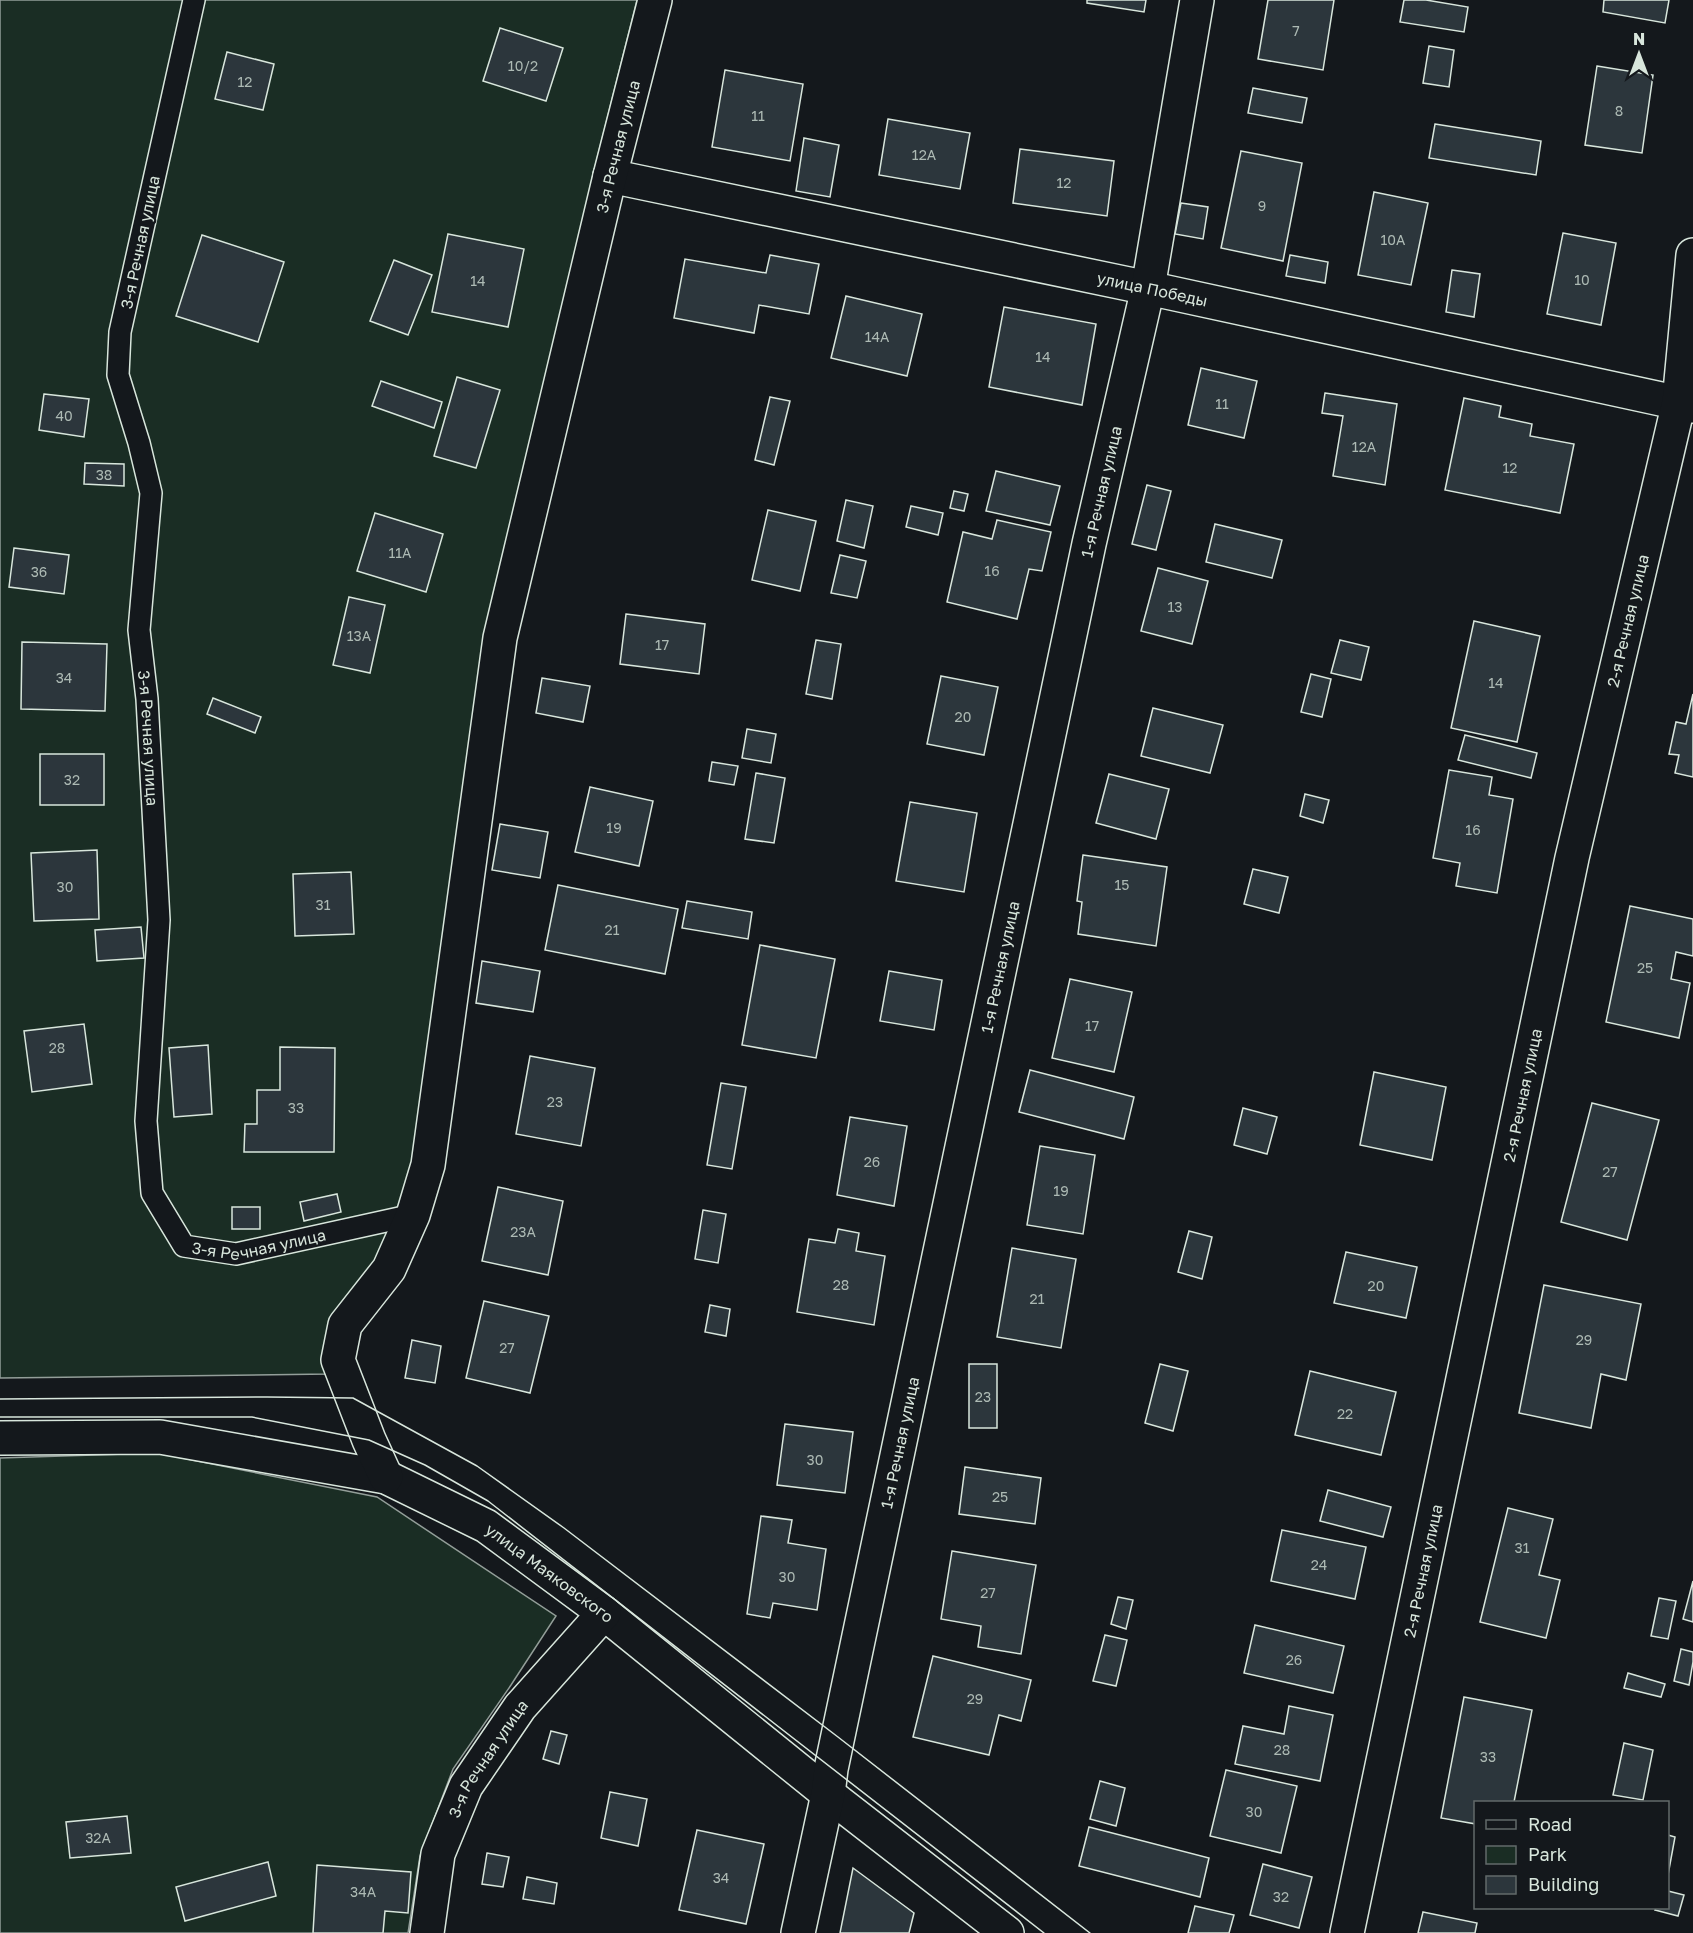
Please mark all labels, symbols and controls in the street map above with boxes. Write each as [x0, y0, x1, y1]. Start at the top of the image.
house number: 7 [1292, 22, 1300, 39]
north arrow [1609, 24, 1669, 84]
text: N [1633, 29, 1645, 49]
house number: 10/2 [508, 57, 538, 74]
house number: 12 [238, 73, 252, 90]
street label: 3-я Речная улица [592, 78, 644, 215]
house number: 8 [1615, 102, 1623, 119]
house number: 11 [751, 107, 765, 124]
house number: 12А [912, 146, 937, 163]
street label: 3-я Речная улица [116, 173, 164, 311]
house number: 12 [1057, 174, 1071, 191]
house number: 9 [1258, 197, 1266, 214]
house number: 10А [1381, 231, 1406, 248]
street label: улица Победы [1095, 268, 1210, 311]
house number: 10 [1574, 271, 1590, 288]
house number: 14 [470, 272, 486, 289]
house number: 14А [865, 328, 890, 345]
house number: 14 [1035, 348, 1051, 365]
house number: 11 [1215, 395, 1229, 412]
house number: 40 [55, 407, 73, 424]
street label: 1-я Речная улица [1076, 424, 1126, 559]
house number: 12А [1352, 438, 1377, 455]
house number: 12 [1503, 459, 1517, 476]
house number: 38 [96, 466, 112, 483]
house number: 11А [389, 544, 412, 561]
street label: 2-я Речная улица [1602, 552, 1653, 689]
house number: 16 [984, 562, 1000, 579]
house number: 36 [31, 563, 47, 580]
house number: 13 [1168, 598, 1182, 615]
house number: 13А [347, 627, 372, 644]
house number: 17 [655, 636, 669, 653]
house number: 34 [56, 669, 72, 686]
street label: 3-я Речная улица [134, 669, 163, 807]
house number: 14 [1488, 674, 1504, 691]
house number: 20 [955, 708, 971, 725]
house number: 32 [64, 771, 80, 788]
house number: 19 [606, 819, 622, 836]
house number: 16 [1465, 821, 1481, 838]
house number: 15 [1115, 876, 1129, 893]
house number: 30 [57, 878, 73, 895]
house number: 31 [316, 896, 331, 913]
street label: 1-я Речная улица [976, 899, 1024, 1035]
house number: 21 [605, 921, 620, 938]
house number: 25 [1637, 959, 1653, 976]
house number: 17 [1085, 1017, 1099, 1034]
street label: 2-я Речная улица [1499, 1027, 1546, 1164]
house number: 28 [49, 1039, 65, 1056]
house number: 23 [547, 1093, 563, 1110]
house number: 33 [288, 1099, 304, 1116]
house number: 26 [864, 1153, 880, 1170]
house number: 27 [1602, 1163, 1618, 1180]
house number: 19 [1053, 1182, 1069, 1199]
house number: 23А [510, 1223, 536, 1240]
street label: 3-я Речная улица [191, 1225, 328, 1264]
house number: 28 [833, 1276, 849, 1293]
house number: 20 [1368, 1277, 1384, 1294]
house number: 21 [1030, 1290, 1045, 1307]
house number: 29 [1576, 1331, 1592, 1348]
house number: 27 [499, 1339, 515, 1356]
street label: 1-я Речная улица [876, 1375, 923, 1510]
house number: 23 [975, 1388, 991, 1405]
house number: 22 [1337, 1405, 1353, 1422]
house number: 30 [807, 1451, 823, 1468]
house number: 25 [992, 1488, 1008, 1505]
street label: 2-я Речная улица [1399, 1502, 1447, 1639]
street label: улица Маяковского [482, 1519, 618, 1627]
house number: 31 [1515, 1539, 1530, 1556]
house number: 24 [1311, 1556, 1327, 1573]
house number: 30 [779, 1568, 795, 1585]
house number: 27 [980, 1584, 996, 1601]
house number: 26 [1286, 1651, 1302, 1668]
house number: 29 [967, 1690, 983, 1707]
street label: 3-я Речная улица [444, 1695, 532, 1821]
house number: 28 [1274, 1741, 1290, 1758]
house number: 33 [1480, 1748, 1496, 1765]
legend [1474, 1801, 1669, 1909]
house number: 30 [1246, 1803, 1262, 1820]
text: Road [1528, 1813, 1572, 1835]
house number: 32А [85, 1829, 111, 1846]
text: Park [1528, 1843, 1567, 1865]
house number: 34 [713, 1869, 729, 1886]
text: Building [1528, 1873, 1599, 1895]
house number: 34А [350, 1883, 377, 1900]
house number: 32 [1273, 1888, 1289, 1905]

